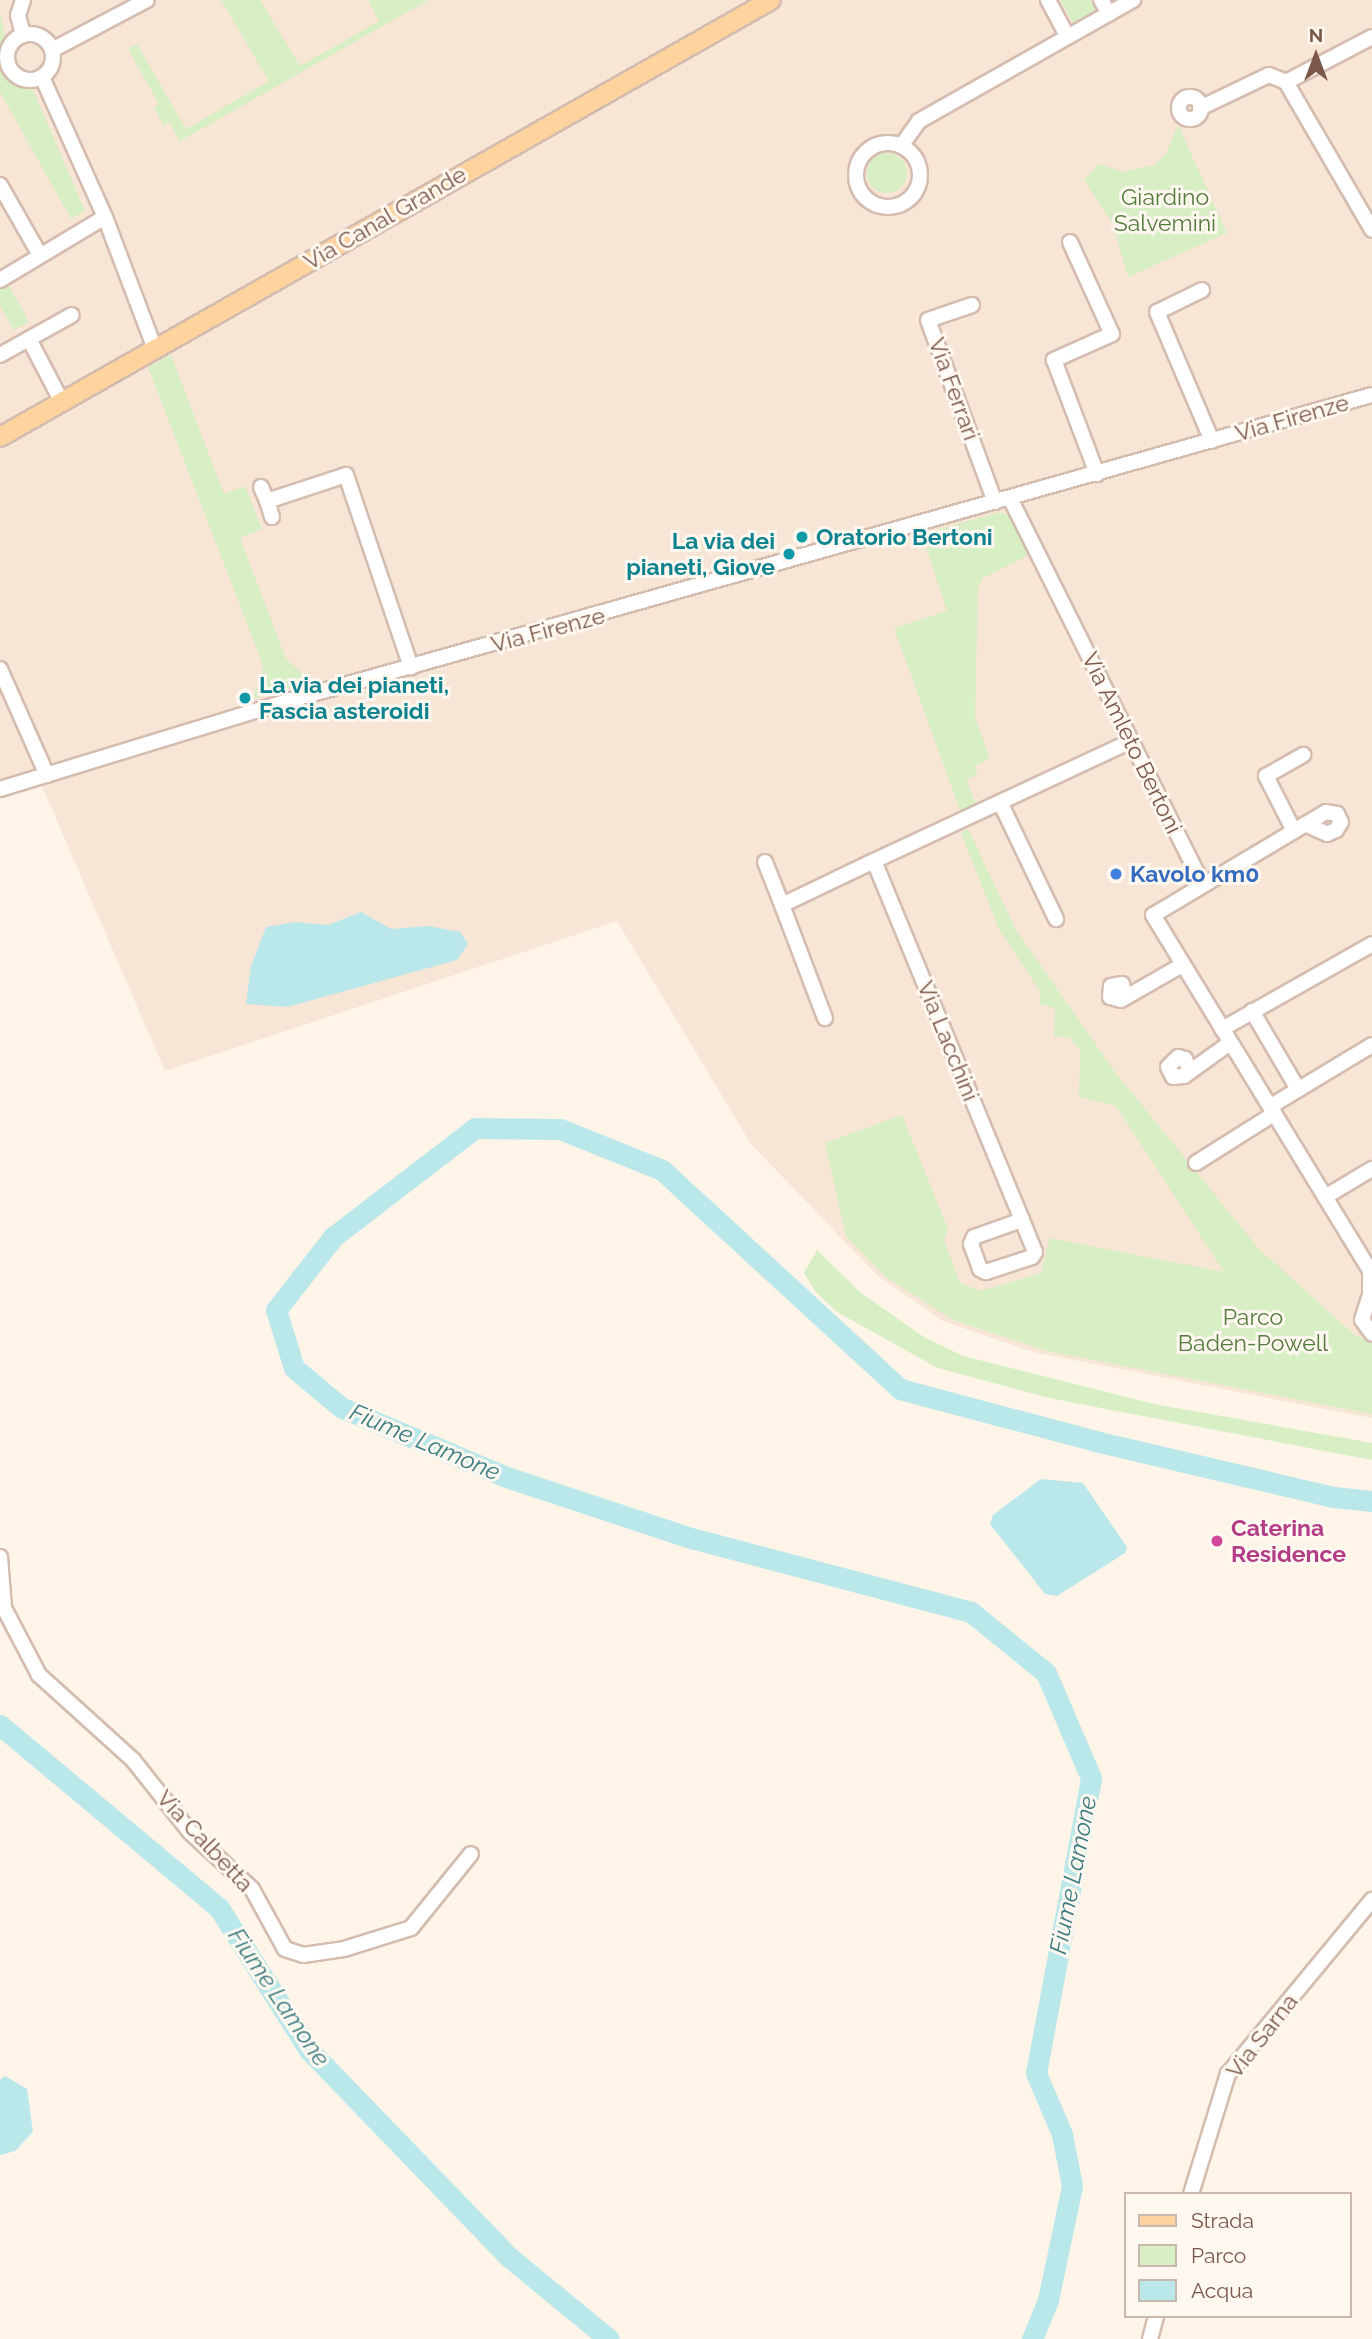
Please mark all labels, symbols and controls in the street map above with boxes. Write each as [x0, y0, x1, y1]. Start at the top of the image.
north arrow [1281, 21, 1351, 91]
text: N [1309, 24, 1323, 46]
street label: Via Canal Grande [299, 160, 471, 276]
park label: Giardino Salvemini [1114, 183, 1216, 237]
street label: Via Ferrari [923, 334, 985, 444]
street label: Via Firenze [1232, 389, 1352, 447]
place label: Oratorio Bertoni [816, 523, 993, 551]
place label: La via dei pianeti, Giove [626, 527, 775, 581]
marker: Oratorio Bertoni [794, 529, 810, 545]
marker: La via dei pianeti, Giove [781, 546, 797, 562]
street label: Via Firenze [488, 602, 608, 658]
street label: Via Amleto Bertoni [1076, 648, 1188, 838]
place label: La via dei pianeti, Fascia asteroidi [259, 671, 450, 725]
marker: La via dei pianeti, Fascia asteroidi [237, 690, 253, 706]
place label: Kavolo km0 [1130, 860, 1259, 888]
marker: Kavolo km0 [1108, 866, 1124, 882]
street label: Via Lacchini [911, 977, 985, 1105]
park label: Parco Baden-Powell [1178, 1303, 1328, 1357]
water label: Fiume Lamone [346, 1397, 504, 1487]
place label: Caterina Residence [1231, 1514, 1346, 1568]
marker: Caterina Residence [1209, 1533, 1225, 1549]
street label: Via Calbetta [151, 1784, 259, 1898]
water label: Fiume Lamone [1044, 1793, 1102, 1957]
water label: Fiume Lamone [222, 1922, 336, 2072]
street label: Via Sarna [1220, 1988, 1304, 2084]
legend [1124, 2192, 1351, 2318]
text: Strada [1191, 2208, 1254, 2233]
text: Parco [1191, 2243, 1246, 2268]
text: Acqua [1191, 2278, 1253, 2303]

